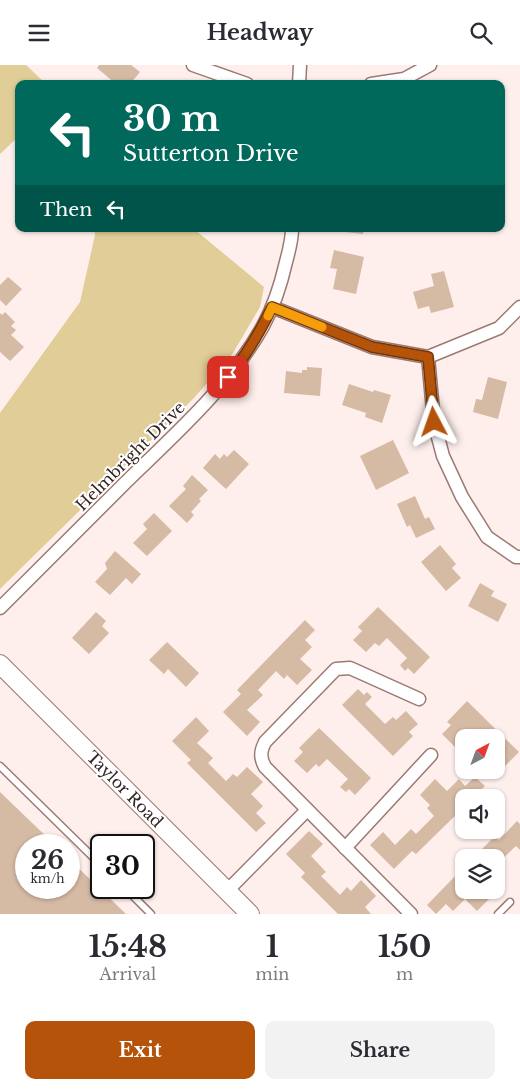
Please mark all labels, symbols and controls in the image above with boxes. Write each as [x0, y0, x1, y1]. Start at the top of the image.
icon: menu [25, 19, 53, 47]
text: Headway [207, 19, 313, 46]
icon: search [467, 19, 495, 47]
text: 30 m [123, 97, 220, 140]
icon: left [40, 100, 105, 165]
text: Sutterton Drive [123, 140, 299, 167]
icon: left [102, 195, 130, 223]
text: Then [40, 198, 92, 221]
pin [207, 356, 249, 398]
icon: arrive [214, 363, 242, 391]
position arrow [407, 395, 459, 447]
street label: Helmbright Drive [71, 397, 189, 515]
north arrow [455, 729, 505, 779]
map controls [455, 729, 505, 899]
street label: Taylor Road [83, 747, 168, 832]
button: sound [455, 789, 505, 839]
speed limit sign: 30 [90, 834, 155, 899]
text: 26 [31, 845, 64, 876]
button: layers [455, 849, 505, 899]
text: km/h [30, 871, 65, 886]
text: 15:48 [89, 928, 167, 965]
text: 1 [266, 928, 279, 965]
text: 150 [378, 928, 431, 965]
text: Arrival [99, 964, 156, 984]
text: min [256, 964, 289, 984]
text: m [396, 964, 413, 984]
button: Exit [25, 1021, 255, 1079]
button: Share [265, 1021, 495, 1079]

